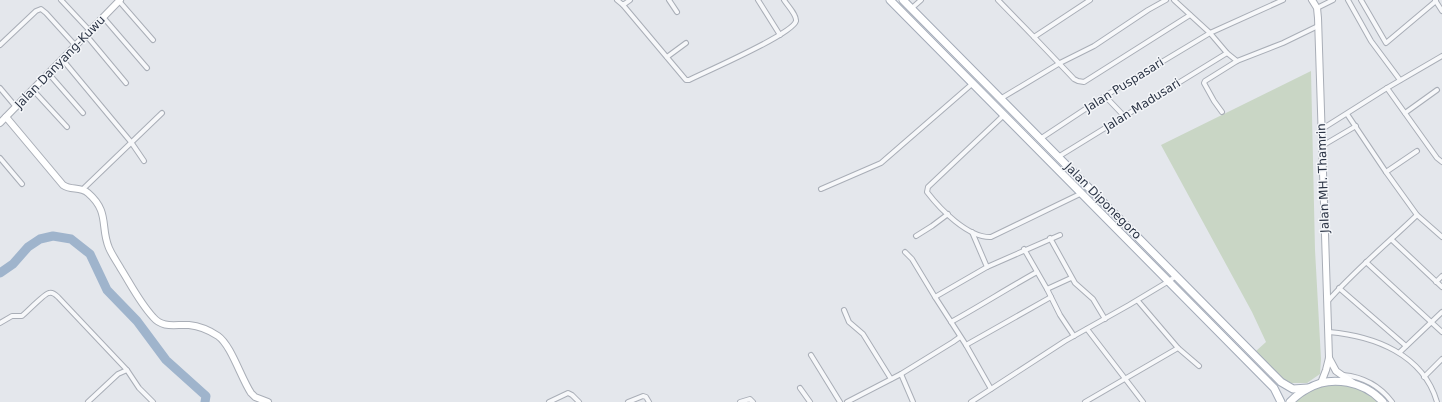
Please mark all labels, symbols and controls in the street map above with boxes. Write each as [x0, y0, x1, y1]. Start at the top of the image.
street label: Jalan Danyang-Kuwu [11, 13, 108, 112]
street label: Jalan Puspasari [1081, 55, 1166, 116]
street label: Jalan Madusari [1100, 76, 1183, 135]
street label: Jalan MH. Thamrin [1314, 123, 1332, 234]
street label: Jalan Diponegoro [1061, 159, 1144, 242]

